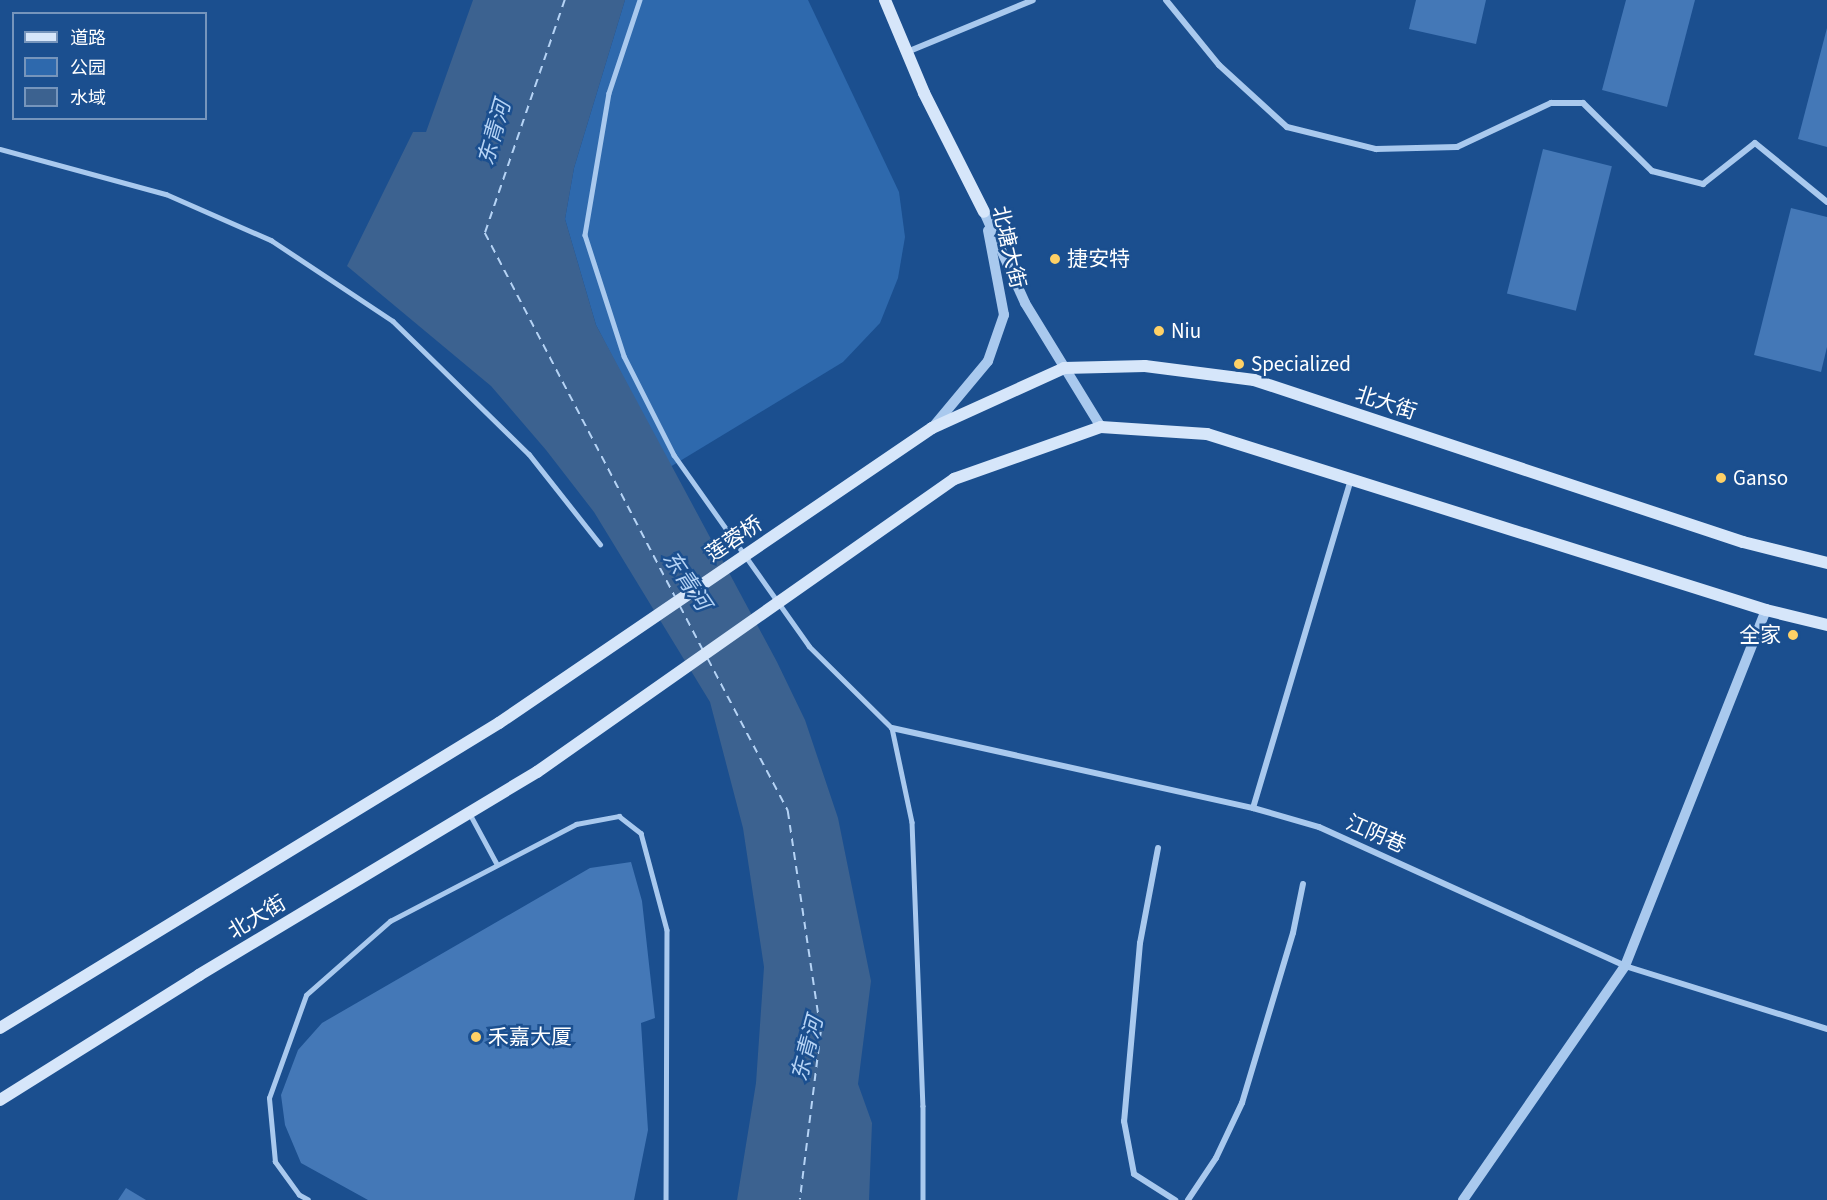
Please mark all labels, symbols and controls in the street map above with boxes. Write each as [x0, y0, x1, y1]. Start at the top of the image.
legend [12, 12, 207, 120]
text: 道路 [70, 26, 106, 51]
text: 公园 [70, 56, 106, 81]
text: 水域 [70, 86, 106, 111]
water label: 东青河 [473, 98, 517, 168]
street label: 北塘大街 [987, 203, 1031, 291]
place label: 捷安特 [1067, 246, 1130, 272]
marker: 捷安特 [1048, 252, 1062, 266]
place label: Niu [1171, 318, 1201, 344]
marker: Niu [1152, 324, 1166, 338]
place label: Specialized [1251, 351, 1351, 377]
marker: Specialized [1232, 357, 1246, 371]
street label: 北大街 [1352, 381, 1420, 425]
place label: Ganso [1733, 465, 1788, 491]
marker: Ganso [1714, 471, 1728, 485]
street label: 莲蓉桥 [701, 511, 767, 567]
water label: 东青河 [657, 546, 715, 616]
place label: 全家 [1739, 622, 1781, 648]
marker: 全家 [1786, 628, 1800, 642]
street label: 江阴巷 [1342, 810, 1410, 858]
street label: 北大街 [224, 890, 290, 944]
water label: 东青河 [787, 1014, 829, 1084]
place label: 禾嘉大厦 [488, 1024, 572, 1050]
marker: 禾嘉大厦 [469, 1030, 483, 1044]

